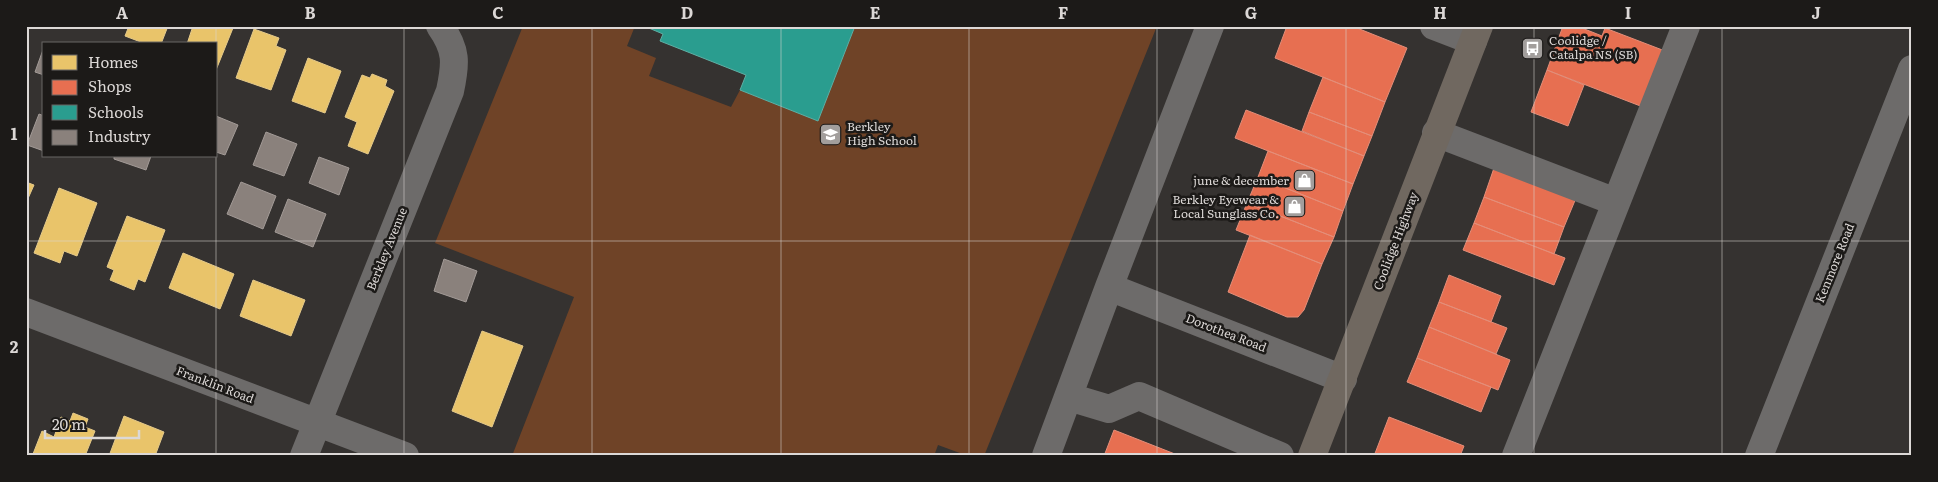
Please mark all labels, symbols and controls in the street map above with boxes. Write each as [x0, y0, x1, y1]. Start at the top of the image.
text: A [116, 0, 128, 24]
text: B [304, 0, 316, 24]
text: C [492, 0, 504, 24]
text: D [681, 0, 693, 24]
text: E [870, 0, 881, 24]
text: F [1058, 0, 1068, 24]
text: G [1245, 0, 1257, 24]
text: H [1433, 0, 1447, 24]
text: I [1625, 0, 1631, 24]
text: J [1811, 0, 1821, 24]
place label: Coolidge / Catalpa NS (SB) [1549, 31, 1637, 63]
bus stop icon: Coolidge / Catalpa NS (SB) [1521, 36, 1545, 60]
legend [42, 42, 218, 158]
text: Homes [88, 50, 138, 73]
text: Shops [88, 74, 131, 97]
text: Schools [88, 100, 144, 123]
place label: Berkley High School [847, 117, 917, 149]
text: 1 [11, 121, 18, 145]
school or university icon: Berkley High School [819, 122, 843, 146]
text: Industry [88, 124, 151, 147]
shop icon: june & december [1293, 169, 1317, 193]
place label: june & december [1193, 171, 1289, 189]
street label: Coolidge Highway [1368, 189, 1422, 292]
place label: Berkley Eyewear & Local Sunglass Co. [1172, 190, 1279, 222]
shop icon: Berkley Eyewear & Local Sunglass Co. [1283, 195, 1307, 219]
street label: Berkley Avenue [361, 204, 411, 293]
street label: Kenmore Road [1810, 219, 1858, 305]
street label: Dorothea Road [1183, 308, 1270, 356]
text: 2 [10, 334, 19, 358]
street label: Franklin Road [174, 361, 257, 407]
scale bar [45, 407, 139, 439]
text: 20 m [52, 412, 86, 435]

